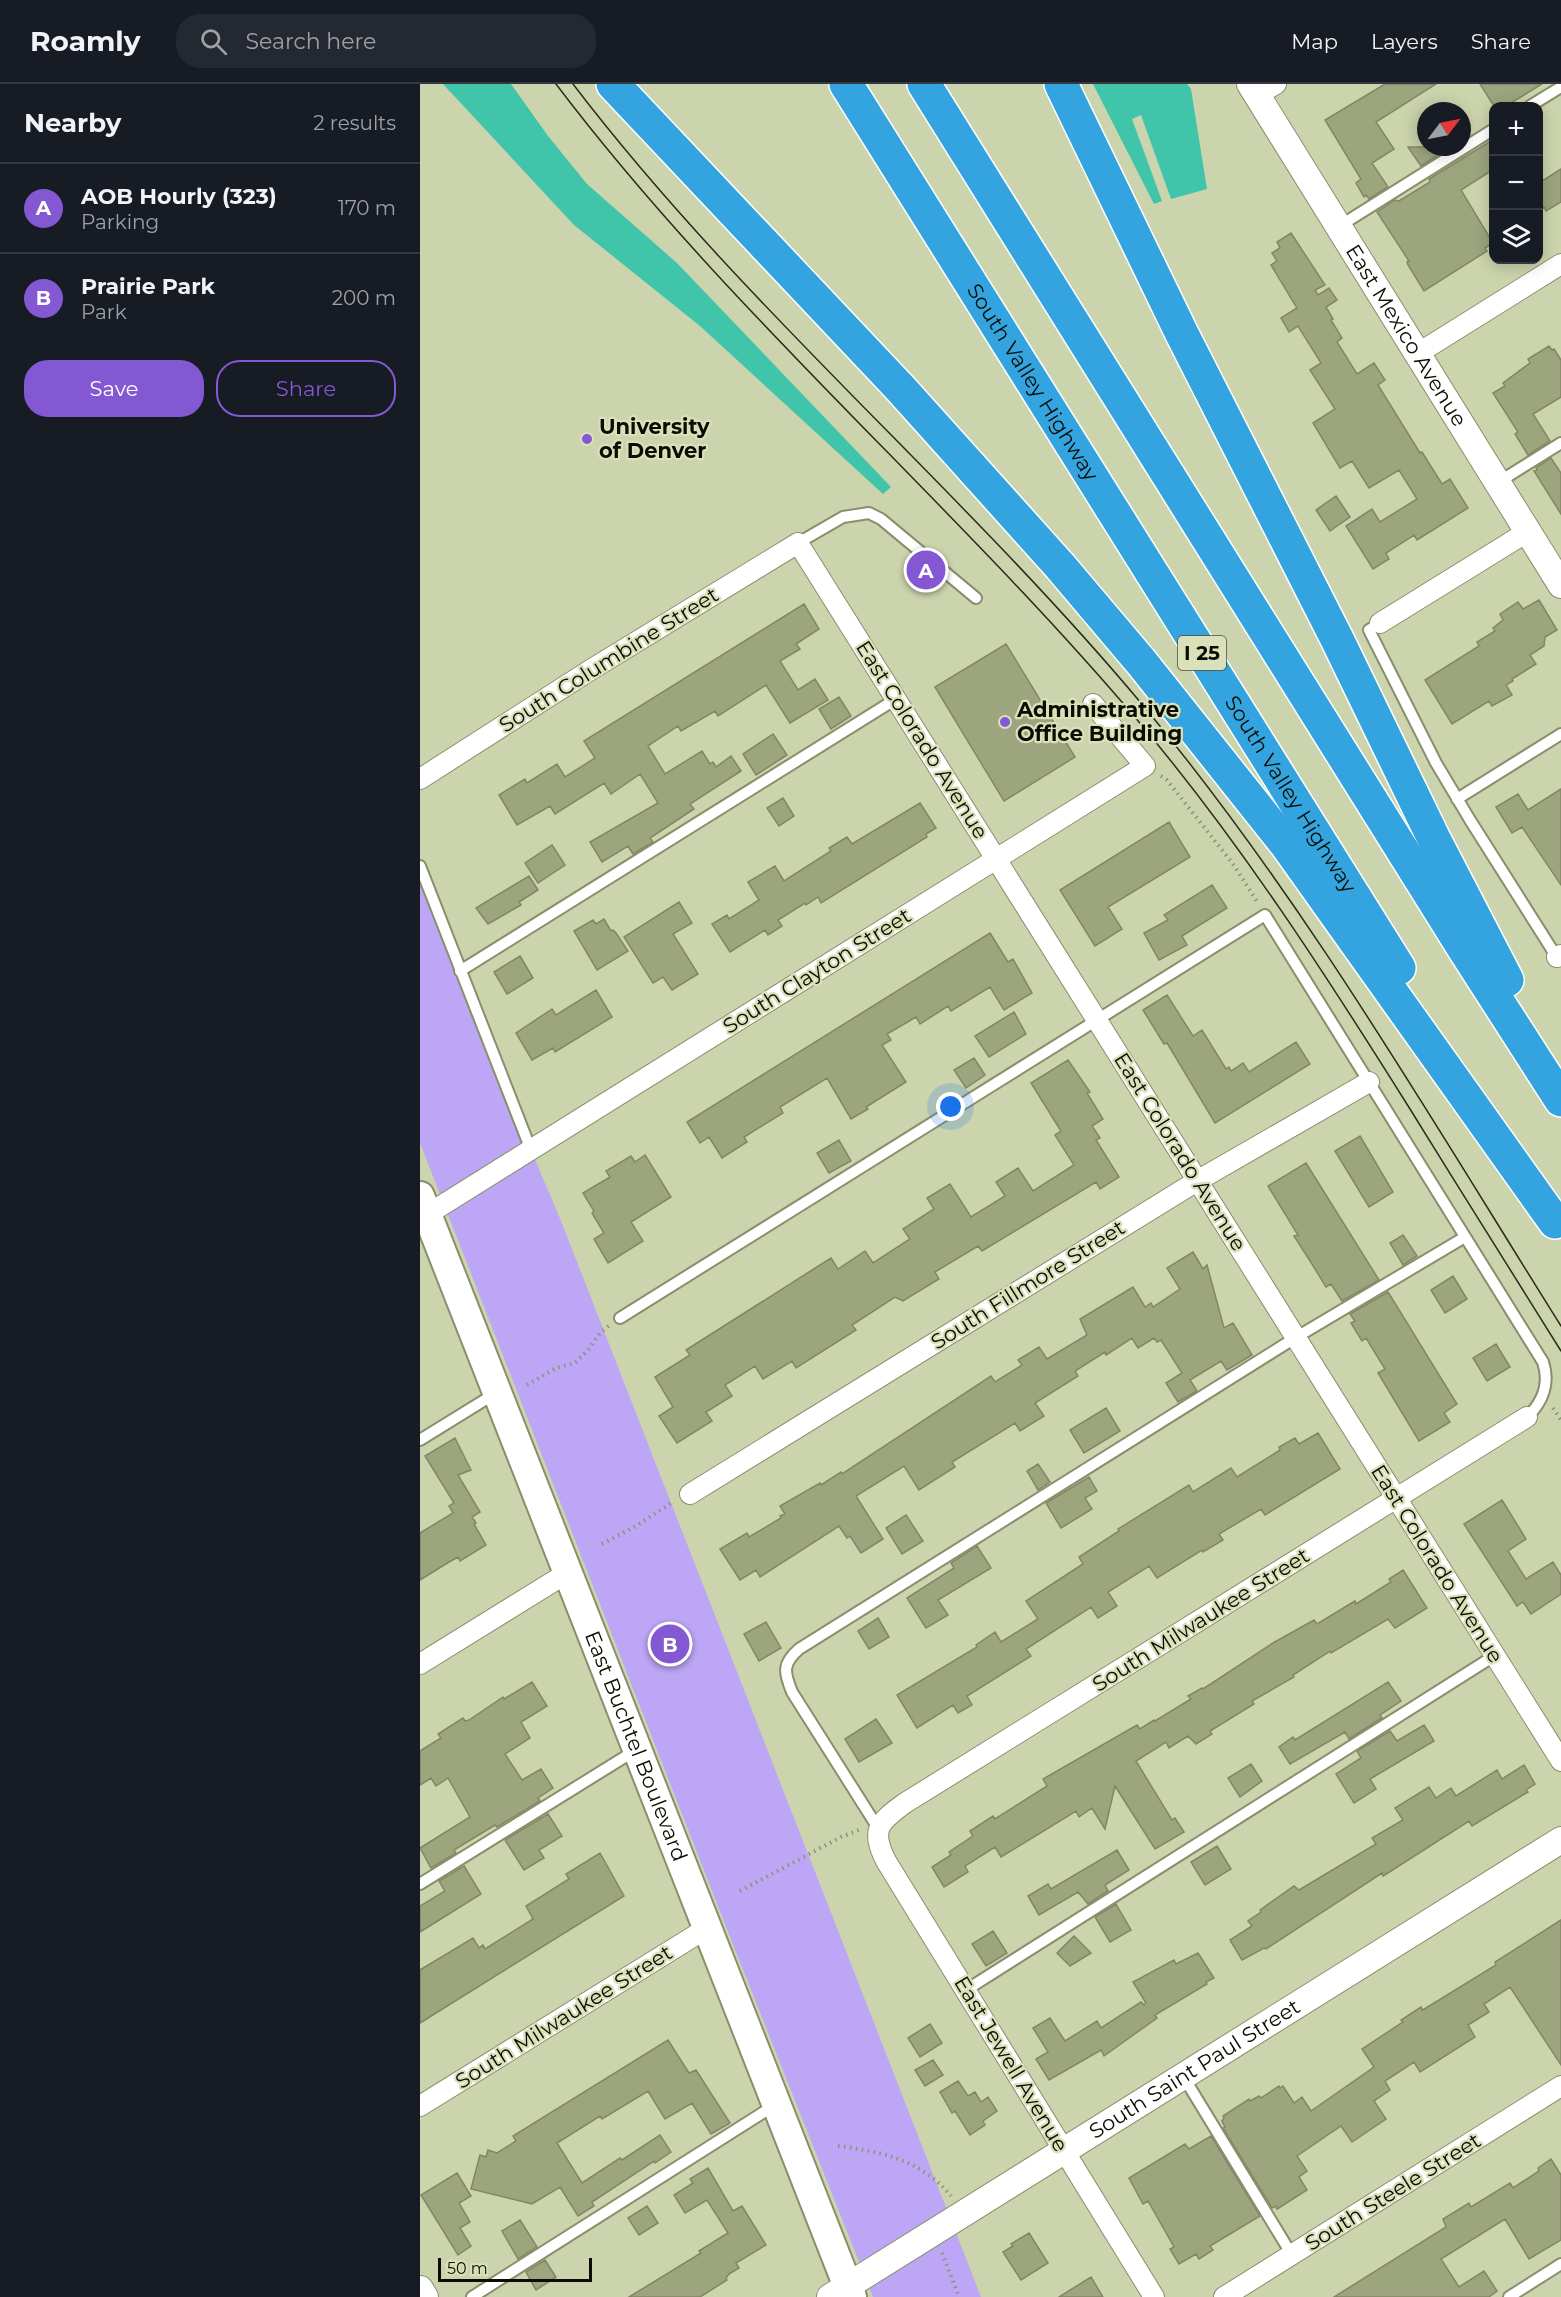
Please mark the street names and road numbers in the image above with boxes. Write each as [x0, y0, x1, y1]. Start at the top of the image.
street label: East Mexico Avenue [1341, 240, 1472, 431]
street label: South Valley Highway [962, 279, 1104, 486]
street label: South Columbine Street [494, 582, 723, 737]
street label: East Colorado Avenue [851, 636, 994, 843]
road number: I 25 [1178, 636, 1226, 670]
street label: South Valley Highway [1220, 691, 1362, 898]
street label: South Clayton Street [718, 902, 915, 1039]
street label: East Colorado Avenue [1109, 1048, 1252, 1255]
street label: South Fillmore Street [926, 1215, 1129, 1355]
street label: East Colorado Avenue [1366, 1460, 1509, 1667]
street label: South Milwaukee Street [1088, 1543, 1314, 1697]
street label: East Buchtel Boulevard [578, 1629, 694, 1865]
street label: South Milwaukee Street [451, 1940, 677, 2094]
street label: East Jewell Avenue [949, 1971, 1074, 2156]
street label: South Saint Paul Street [1084, 1993, 1304, 2144]
street label: South Steele Street [1300, 2127, 1485, 2256]

